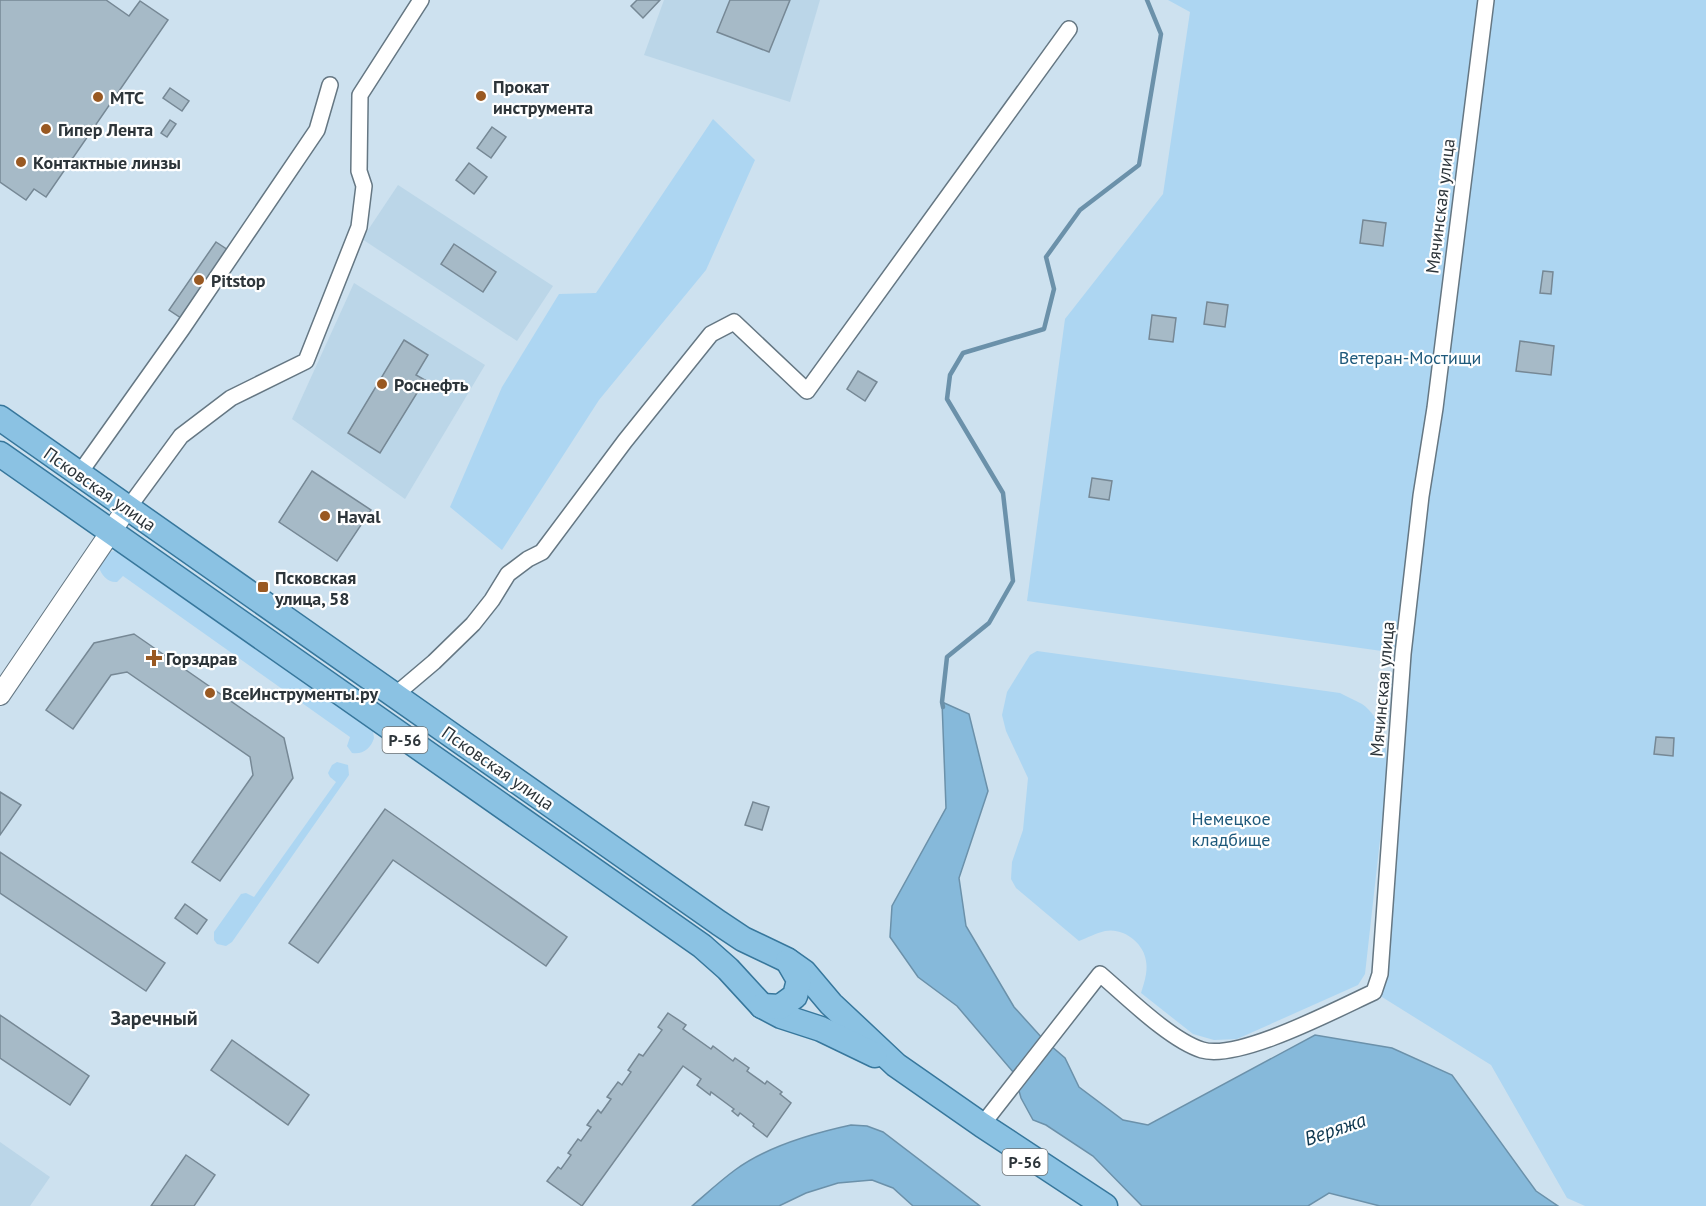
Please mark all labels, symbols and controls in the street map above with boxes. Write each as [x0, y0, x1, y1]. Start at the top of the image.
place label: Прокат инструмента [493, 75, 593, 119]
place label: МТС [110, 86, 144, 109]
marker: Прокат инструмента [474, 89, 488, 103]
marker: МТС [91, 90, 105, 104]
place label: Гипер Лента [58, 118, 153, 141]
marker: Гипер Лента [39, 122, 53, 136]
street label: Мячинская улица [1420, 137, 1460, 275]
place label: Контактные линзы [33, 151, 181, 174]
marker: Контактные линзы [14, 155, 28, 169]
place label: Pitstop [211, 269, 266, 292]
marker: Pitstop [192, 273, 206, 287]
park label: Ветеран-Мостищи [1339, 346, 1481, 369]
place label: Роснефть [394, 373, 469, 396]
marker: Роснефть [375, 377, 389, 391]
street label: Псковская улица [39, 442, 161, 536]
place label: Haval [337, 505, 381, 528]
marker: Haval [318, 509, 332, 523]
place label: Псковская улица, 58 [274, 566, 356, 610]
marker: Псковская улица, 58 [256, 580, 270, 594]
street label: Мячинская улица [1365, 620, 1399, 758]
place label: Горздрав [166, 647, 237, 670]
marker: Горздрав [147, 651, 161, 665]
place label: ВсеИнструменты.ру [222, 682, 378, 705]
marker: ВсеИнструменты.ру [203, 686, 217, 700]
street label: Псковская улица [437, 721, 559, 815]
road number: Р-56 [382, 727, 428, 753]
park label: Немецкое кладбище [1191, 807, 1271, 851]
district label: Заречный [110, 1005, 198, 1031]
water label: Веряжа [1301, 1106, 1369, 1152]
road number: Р-56 [1002, 1149, 1048, 1175]

